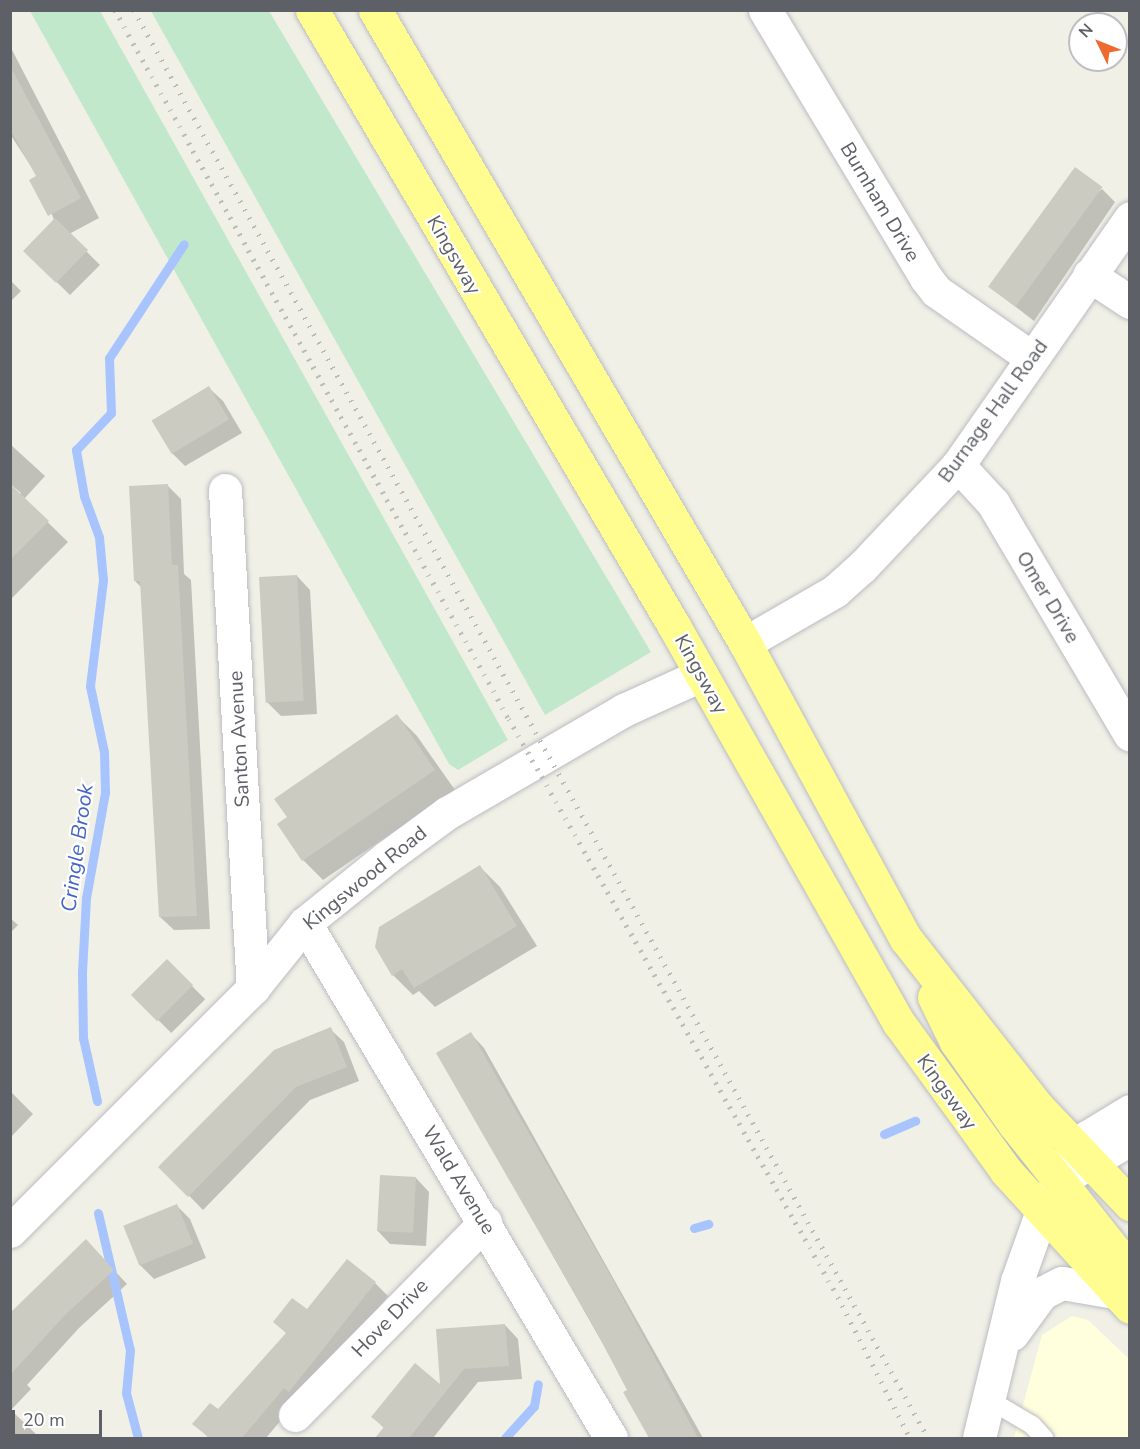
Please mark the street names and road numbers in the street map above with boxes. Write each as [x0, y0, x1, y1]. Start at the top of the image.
street label: Burnham Drive [835, 138, 925, 266]
street label: Kingsway [422, 211, 486, 299]
street label: Burnage Hall Road [933, 335, 1053, 487]
street label: Omer Drive [1011, 547, 1085, 647]
street label: Kingsway [669, 630, 733, 718]
street label: Santon Avenue [223, 670, 255, 808]
street label: Kingswood Road [298, 821, 432, 935]
street label: Kingsway [912, 1050, 982, 1134]
street label: Wald Avenue [417, 1121, 501, 1239]
street label: Hove Drive [347, 1274, 433, 1362]

